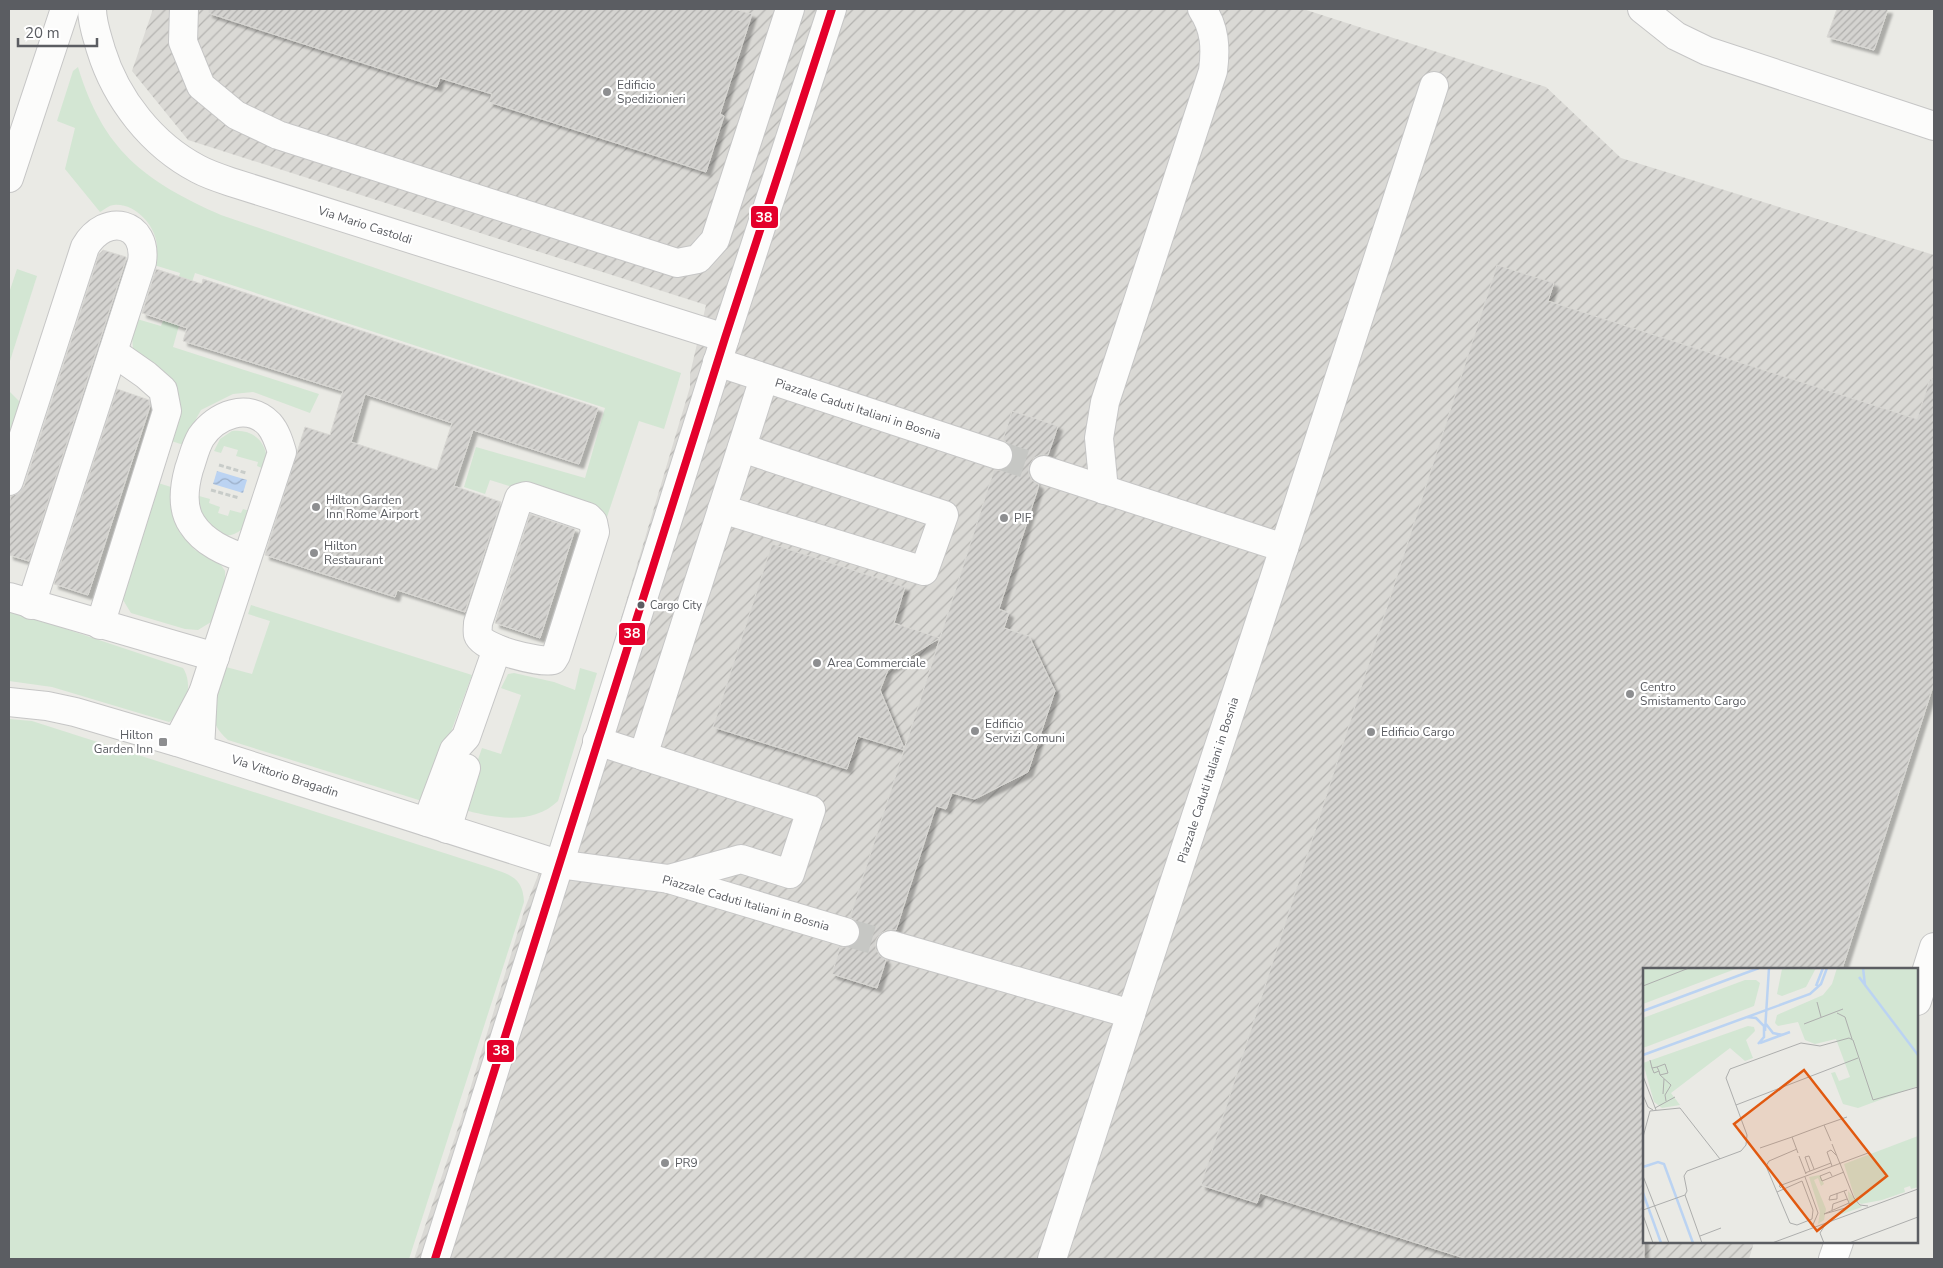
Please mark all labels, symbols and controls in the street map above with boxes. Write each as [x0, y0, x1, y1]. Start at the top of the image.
scale bar [18, 15, 96, 47]
text: 20 m [25, 23, 60, 43]
place label: Edificio Spedizionieri [617, 77, 686, 107]
marker: Edificio Spedizionieri [601, 86, 613, 98]
street label: Via Mario Castoldi [315, 202, 414, 248]
line badge: 38 [750, 205, 779, 229]
text: 38 [756, 208, 772, 227]
street label: Piazzale Caduti Italiani in Bosnia [773, 375, 943, 443]
place label: Hilton Garden Inn Rome Airport [326, 492, 419, 522]
marker: Hilton Garden Inn Rome Airport [310, 501, 322, 513]
place label: PIF [1014, 510, 1032, 526]
marker: PIF [998, 512, 1010, 524]
place label: Hilton Restaurant [324, 538, 384, 568]
marker: Hilton Restaurant [308, 547, 320, 559]
place label: Cargo City [650, 598, 702, 613]
marker: Cargo City [636, 600, 646, 610]
line badge: 38 [618, 622, 646, 646]
text: 38 [624, 624, 640, 643]
place label: Area Commerciale [827, 655, 926, 671]
marker: Area Commerciale [811, 657, 823, 669]
place label: Centro Smistamento Cargo [1640, 679, 1747, 709]
marker: Centro Smistamento Cargo [1624, 688, 1636, 700]
street label: Piazzale Caduti Italiani in Bosnia [1174, 695, 1242, 865]
place label: Edificio Servizi Comuni [985, 716, 1065, 746]
place label: Edificio Cargo [1381, 724, 1455, 740]
marker: Edificio Servizi Comuni [969, 725, 981, 737]
marker: Edificio Cargo [1365, 726, 1377, 738]
place label: Hilton Garden Inn [94, 727, 153, 757]
marker: Hilton Garden Inn [157, 736, 169, 748]
street label: Via Vittorio Bragadin [228, 751, 341, 801]
street label: Piazzale Caduti Italiani in Bosnia [660, 871, 832, 935]
inset map [1643, 968, 1918, 1243]
line badge: 38 [486, 1039, 515, 1063]
text: 38 [493, 1041, 509, 1060]
place label: PR9 [675, 1155, 698, 1171]
marker: PR9 [659, 1157, 671, 1169]

